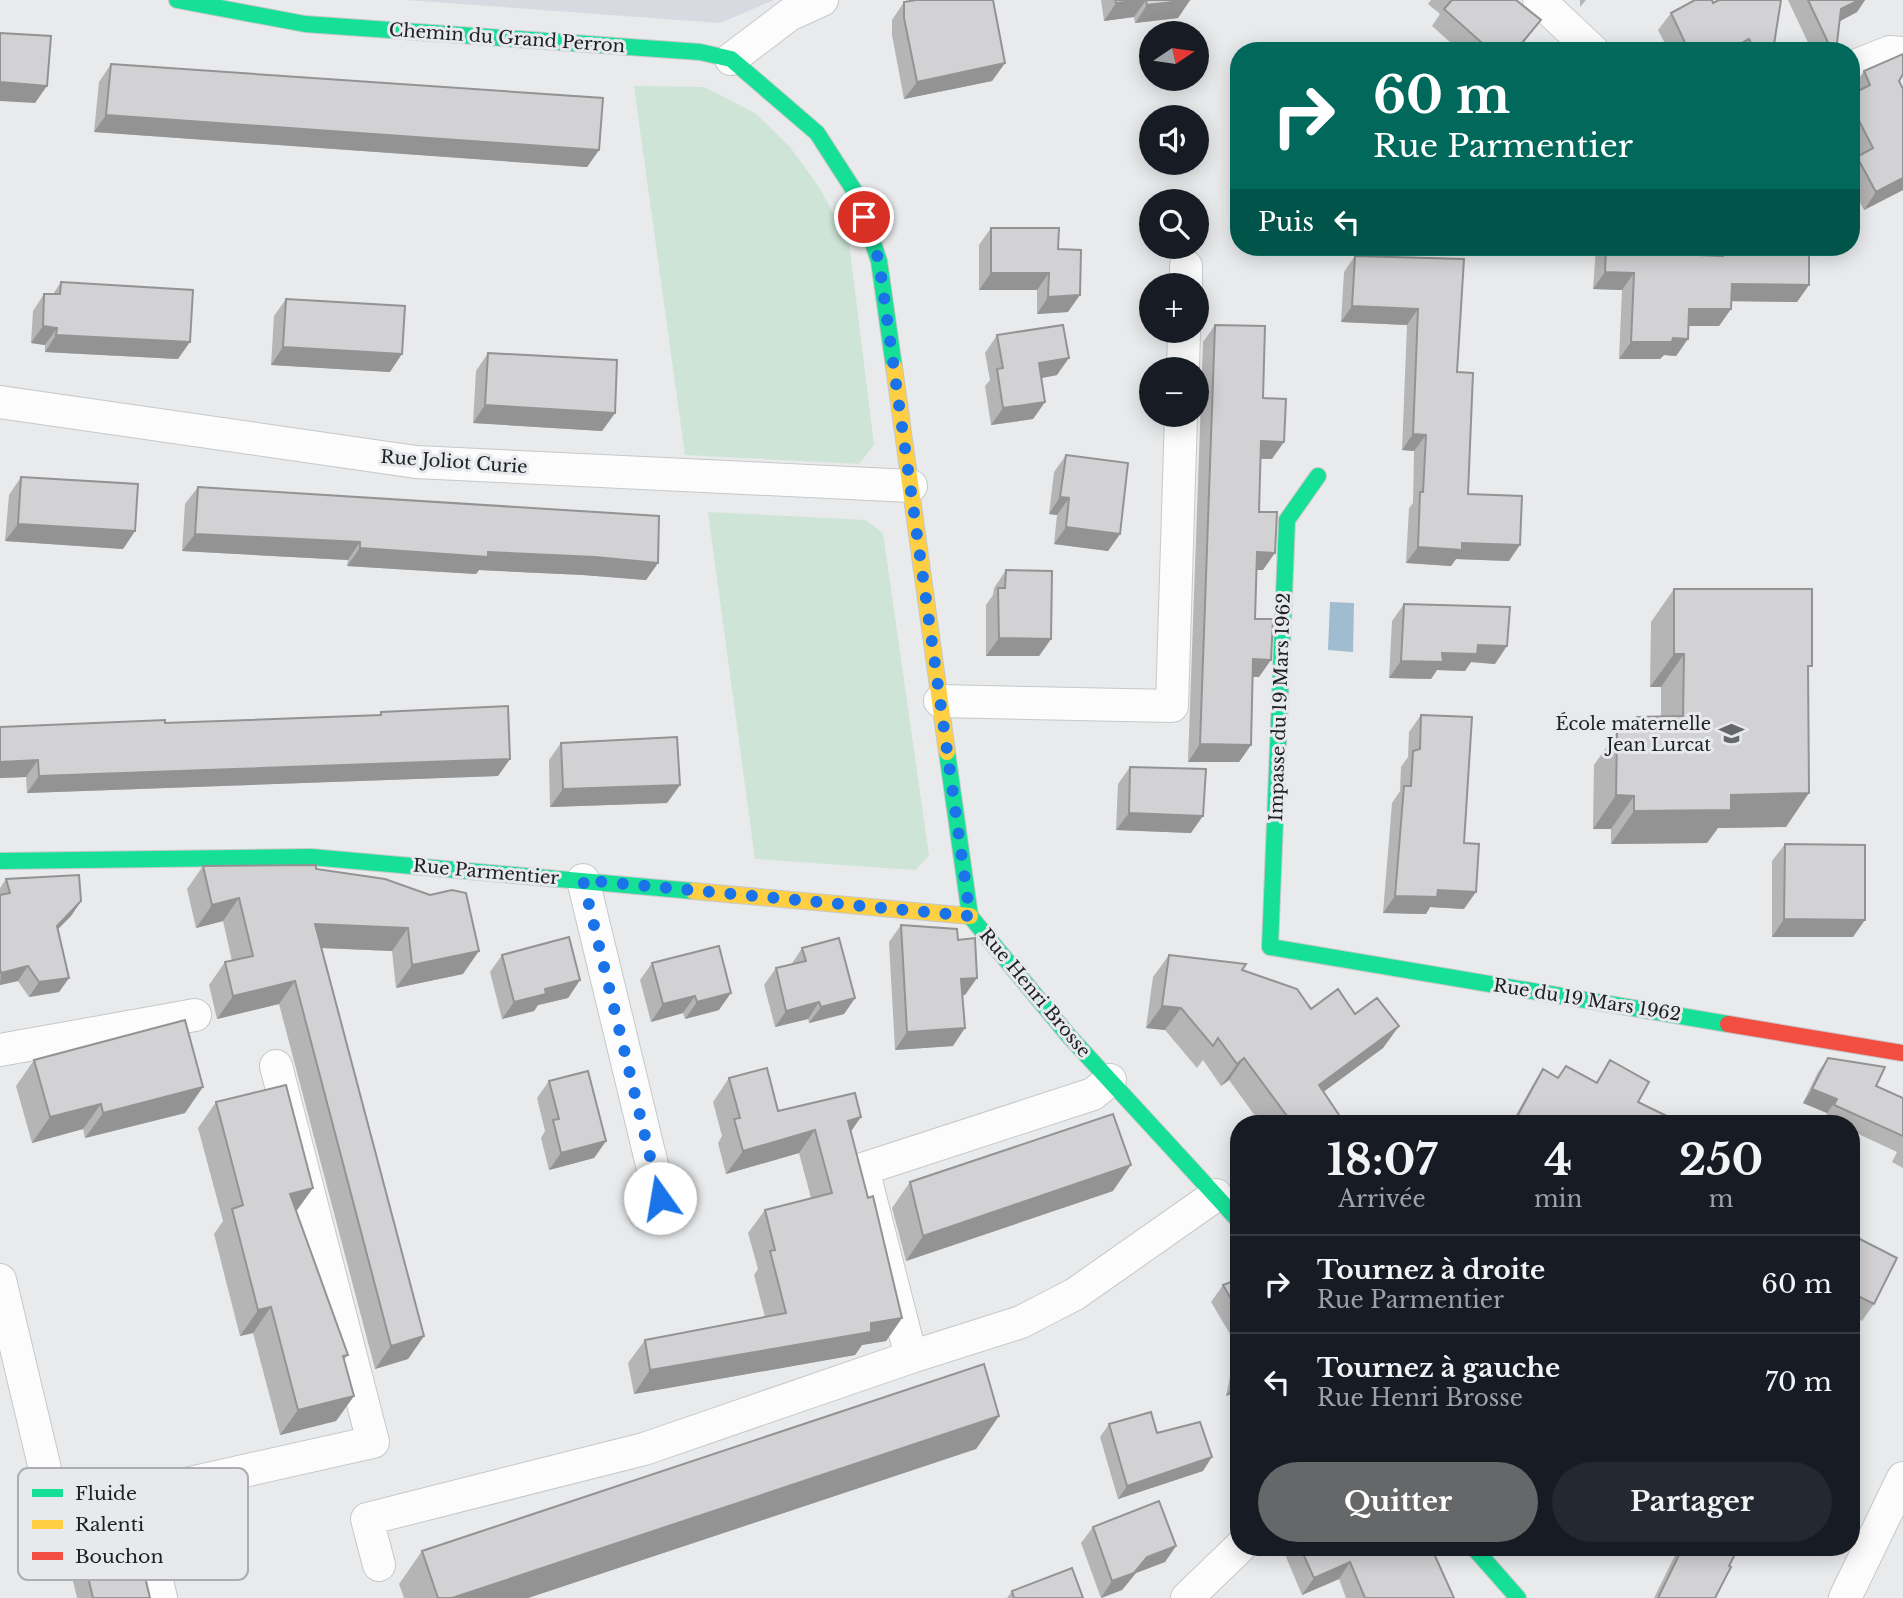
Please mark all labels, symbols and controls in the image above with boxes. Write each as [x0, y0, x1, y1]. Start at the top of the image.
street label: Chemin du Grand Perron [388, 19, 626, 57]
north arrow [1139, 21, 1209, 91]
map controls [1139, 21, 1209, 427]
text: 60 m [1373, 65, 1510, 126]
icon: right [1258, 70, 1349, 161]
button: sound [1139, 105, 1209, 175]
text: Rue Parmentier [1373, 126, 1633, 166]
pin [834, 187, 894, 247]
button: search [1139, 189, 1209, 259]
icon: arrive [845, 198, 883, 236]
icon: left [1328, 203, 1366, 241]
text: Puis [1258, 206, 1314, 238]
button: + [1139, 273, 1209, 343]
button: − [1139, 357, 1209, 427]
street label: Rue Joliot Curie [380, 446, 528, 478]
street label: Impasse du 19 Mars 1962 [1265, 592, 1295, 822]
place label: École maternelle Jean Lurcat [1555, 712, 1711, 756]
school or university icon: École maternelle Jean Lurcat [1717, 720, 1745, 748]
street label: Rue Parmentier [412, 855, 560, 889]
street label: Rue Henri Brosse [975, 924, 1095, 1062]
street label: Rue du 19 Mars 1962 [1492, 974, 1682, 1026]
text: 18:07 [1327, 1134, 1437, 1186]
text: 4 [1544, 1134, 1572, 1186]
text: 250 [1679, 1134, 1763, 1186]
position arrow [623, 1161, 697, 1235]
text: Arrivée [1338, 1185, 1426, 1213]
text: min [1534, 1185, 1582, 1213]
text: m [1709, 1185, 1733, 1213]
text: Tournez à droite [1317, 1254, 1545, 1286]
icon: right [1258, 1265, 1296, 1303]
text: 60 m [1761, 1268, 1832, 1300]
text: Rue Parmentier [1317, 1286, 1504, 1314]
text: Tournez à gauche [1317, 1352, 1560, 1384]
icon: left [1258, 1363, 1296, 1401]
text: 70 m [1765, 1366, 1832, 1398]
text: Rue Henri Brosse [1317, 1384, 1523, 1412]
button: Quitter [1258, 1462, 1538, 1542]
button: Partager [1552, 1462, 1832, 1542]
legend [18, 1468, 248, 1580]
text: Fluide [75, 1482, 137, 1505]
text: Ralenti [75, 1513, 145, 1536]
text: Bouchon [75, 1545, 164, 1568]

